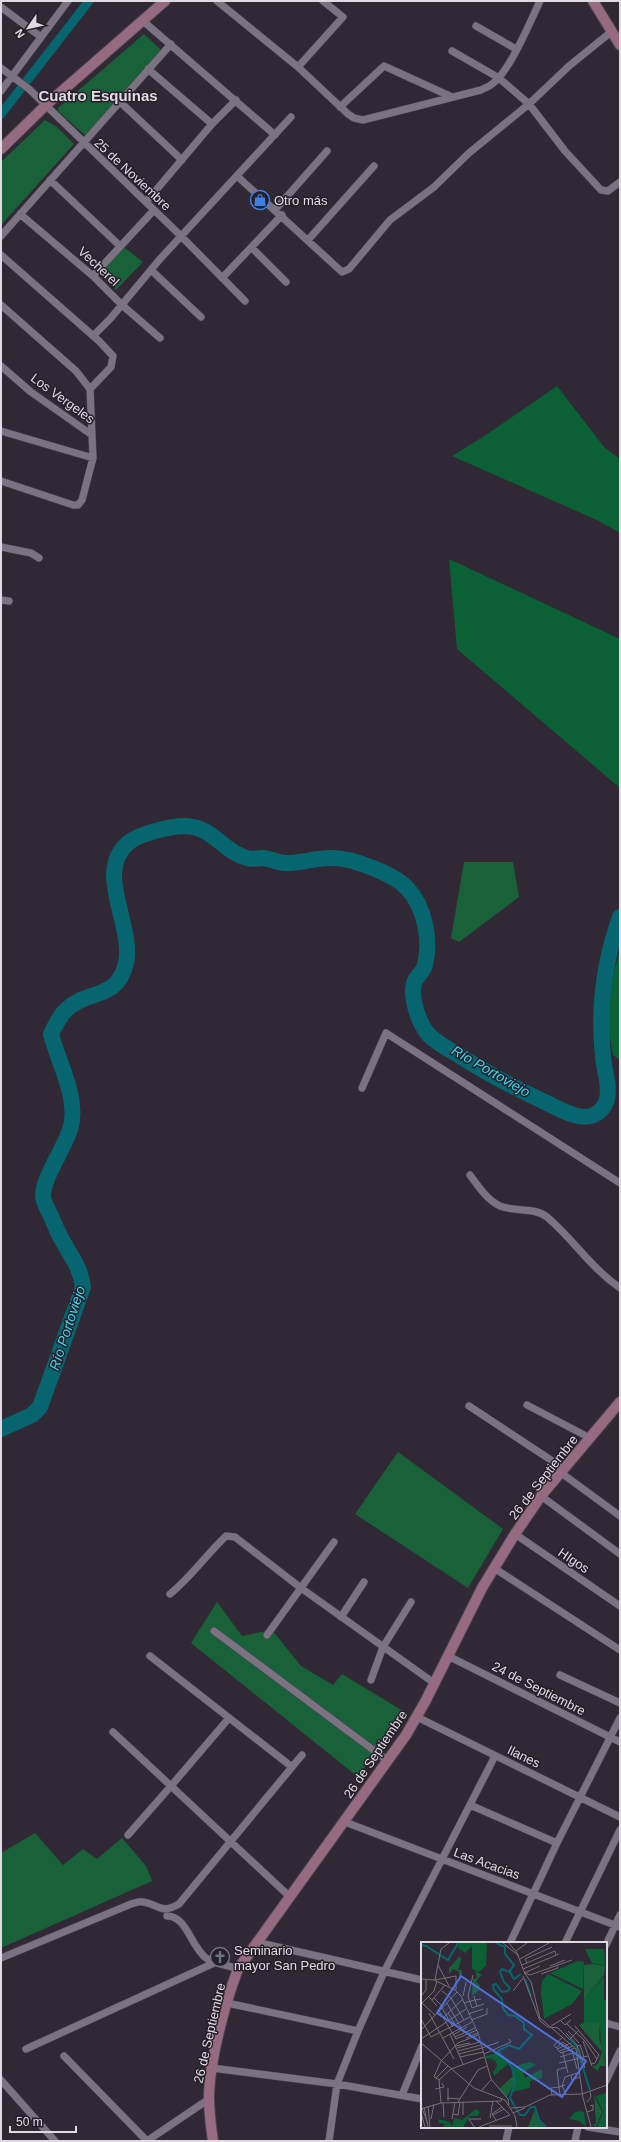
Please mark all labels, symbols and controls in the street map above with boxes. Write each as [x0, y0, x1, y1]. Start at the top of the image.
north arrow [8, 8, 48, 48]
text: N [12, 27, 27, 40]
district label: Cuatro Esquinas [38, 87, 158, 104]
street label: 25 de Noviembre [91, 135, 174, 214]
shop icon: Otro más [249, 189, 271, 211]
place label: Otro más [274, 193, 328, 208]
street label: Vecherel [75, 244, 122, 289]
street label: Los Vergeles [28, 370, 98, 427]
water label: Río Portoviejo [449, 1042, 533, 1100]
water label: Río Portoviejo [46, 1284, 88, 1372]
street label: 26 de Septiembre [506, 1432, 581, 1522]
street label: HIgos [555, 1545, 592, 1576]
street label: 24 de Septiembre [490, 1658, 588, 1718]
street label: 26 de Septiembre [341, 1708, 410, 1801]
street label: Ilanes [505, 1742, 543, 1771]
street label: Las Acacias [452, 1845, 522, 1883]
inset map [421, 1942, 607, 2128]
place label: Seminario mayor San Pedro [234, 1943, 335, 1973]
church icon: Seminario mayor San Pedro [209, 1946, 231, 1968]
street label: 26 de Septiembre [191, 1981, 228, 2085]
scale bar [10, 2108, 76, 2134]
text: 50 m [16, 2115, 43, 2129]

